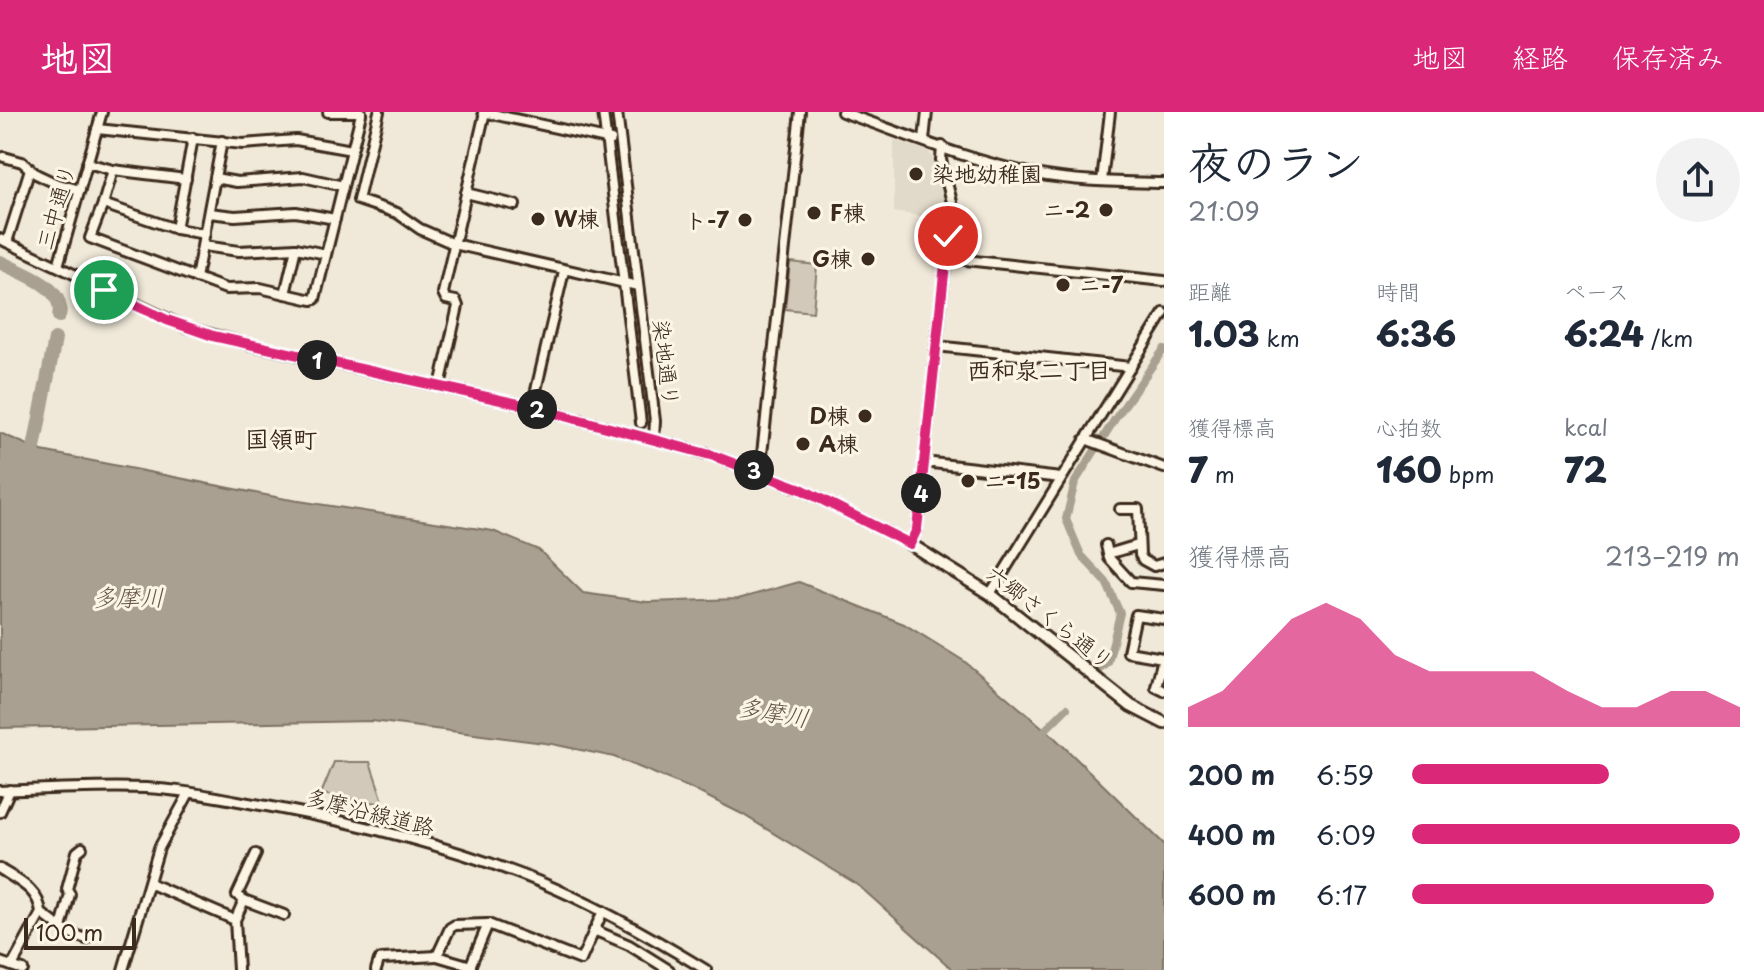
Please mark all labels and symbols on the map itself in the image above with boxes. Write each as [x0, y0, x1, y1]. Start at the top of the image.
place label: 染地幼稚園 [932, 156, 1042, 189]
street label: 三中通り [27, 160, 83, 253]
marker: 染地幼稚園 [907, 165, 925, 183]
place label: ニ-2 [1043, 192, 1090, 225]
place label: F棟 [830, 195, 865, 228]
place label: W棟 [554, 201, 599, 234]
marker: ニ-2 [1097, 201, 1115, 219]
place label: ト-7 [685, 202, 729, 235]
pin [914, 202, 982, 270]
marker: F棟 [805, 204, 823, 222]
marker: W棟 [529, 210, 547, 228]
marker: ト-7 [736, 211, 754, 229]
place label: G棟 [812, 241, 852, 274]
marker: G棟 [859, 250, 877, 268]
pin [70, 256, 138, 324]
place label: ニ-7 [1079, 267, 1124, 300]
marker: ニ-7 [1054, 276, 1072, 294]
street label: 染地通り [646, 317, 689, 409]
pin: 1 [297, 340, 337, 380]
district label: 西和泉二丁目 [967, 351, 1111, 387]
pin: 2 [517, 389, 557, 429]
place label: D棟 [810, 398, 849, 431]
marker: D棟 [856, 407, 874, 425]
district label: 国領町 [245, 420, 317, 456]
place label: A棟 [819, 426, 858, 459]
marker: A棟 [794, 435, 812, 453]
pin: 3 [734, 450, 774, 490]
place label: ニ-15 [984, 463, 1041, 496]
marker: ニ-15 [959, 472, 977, 490]
pin: 4 [901, 473, 941, 513]
street label: 六郷さくら通り [980, 555, 1122, 676]
water label: 多摩川 [92, 578, 164, 614]
water label: 多摩川 [735, 687, 812, 735]
street label: 多摩沿線道路 [302, 779, 438, 843]
scale bar [24, 914, 136, 950]

